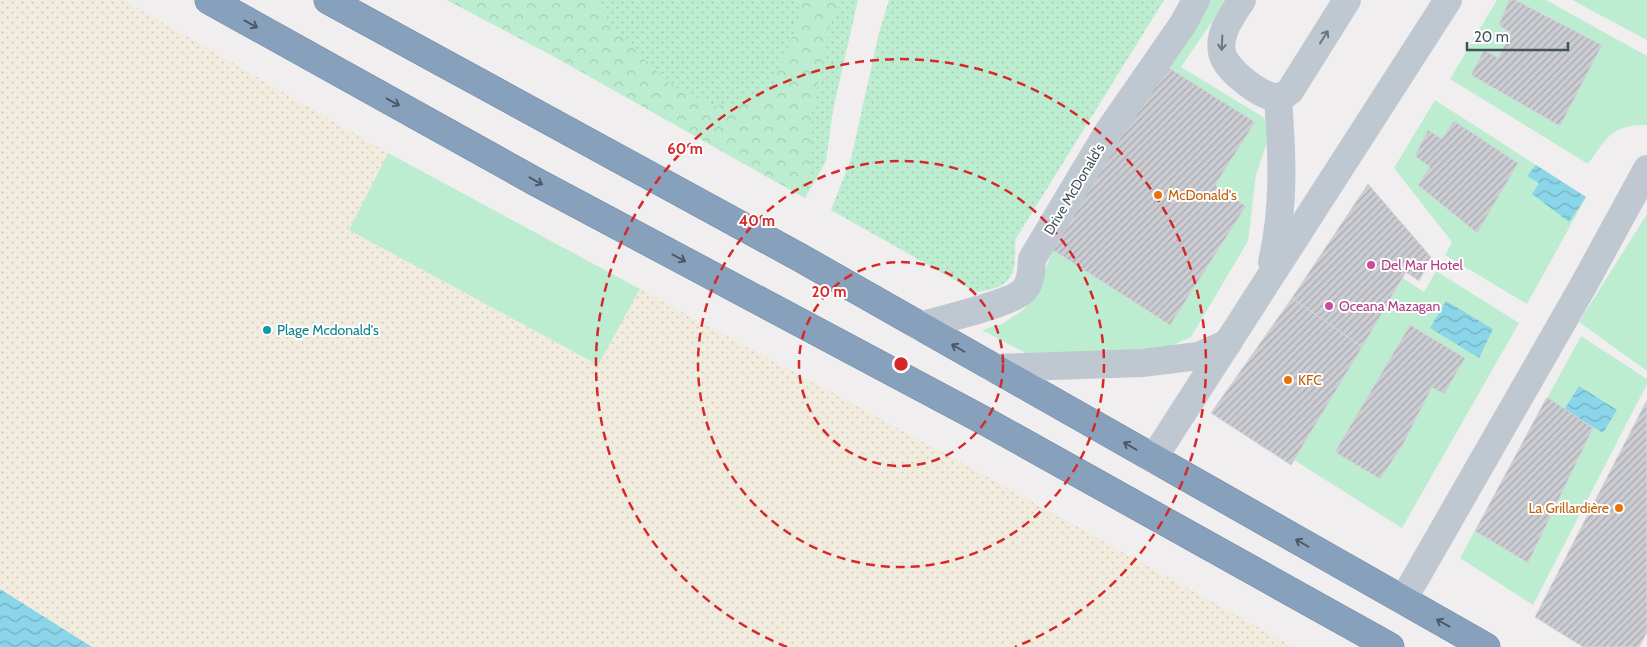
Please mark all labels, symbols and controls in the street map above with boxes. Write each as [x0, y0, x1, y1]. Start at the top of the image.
one-way arrow [244, 19, 258, 29]
scale bar [1467, 20, 1568, 52]
text: 20 m [1474, 28, 1509, 46]
one-way arrow [1319, 30, 1329, 44]
one-way arrow [1218, 35, 1227, 51]
one-way arrow [386, 98, 400, 108]
text: 60 m [667, 140, 703, 158]
street label: Drive McDonald's [1040, 140, 1108, 238]
one-way arrow [528, 176, 543, 186]
place label: McDonald's [1168, 186, 1237, 204]
marker: McDonald's [1152, 189, 1164, 201]
text: 40 m [739, 212, 775, 230]
one-way arrow [671, 254, 686, 263]
place label: Del Mar Hotel [1381, 256, 1463, 274]
marker: Del Mar Hotel [1365, 259, 1377, 271]
text: 20 m [812, 283, 846, 301]
place label: Oceana Mazagan [1339, 297, 1441, 315]
marker: Oceana Mazagan [1323, 300, 1335, 312]
place label: Plage Mcdonald's [277, 321, 379, 339]
marker: Plage Mcdonald's [261, 324, 273, 336]
one-way arrow [951, 343, 966, 353]
centre of rings [892, 355, 910, 373]
place label: KFC [1298, 371, 1322, 389]
marker: KFC [1282, 374, 1294, 386]
one-way arrow [1123, 441, 1138, 450]
place label: La Grillardière [1529, 499, 1609, 517]
marker: La Grillardière [1613, 502, 1625, 514]
one-way arrow [1294, 538, 1309, 548]
one-way arrow [1436, 618, 1451, 628]

